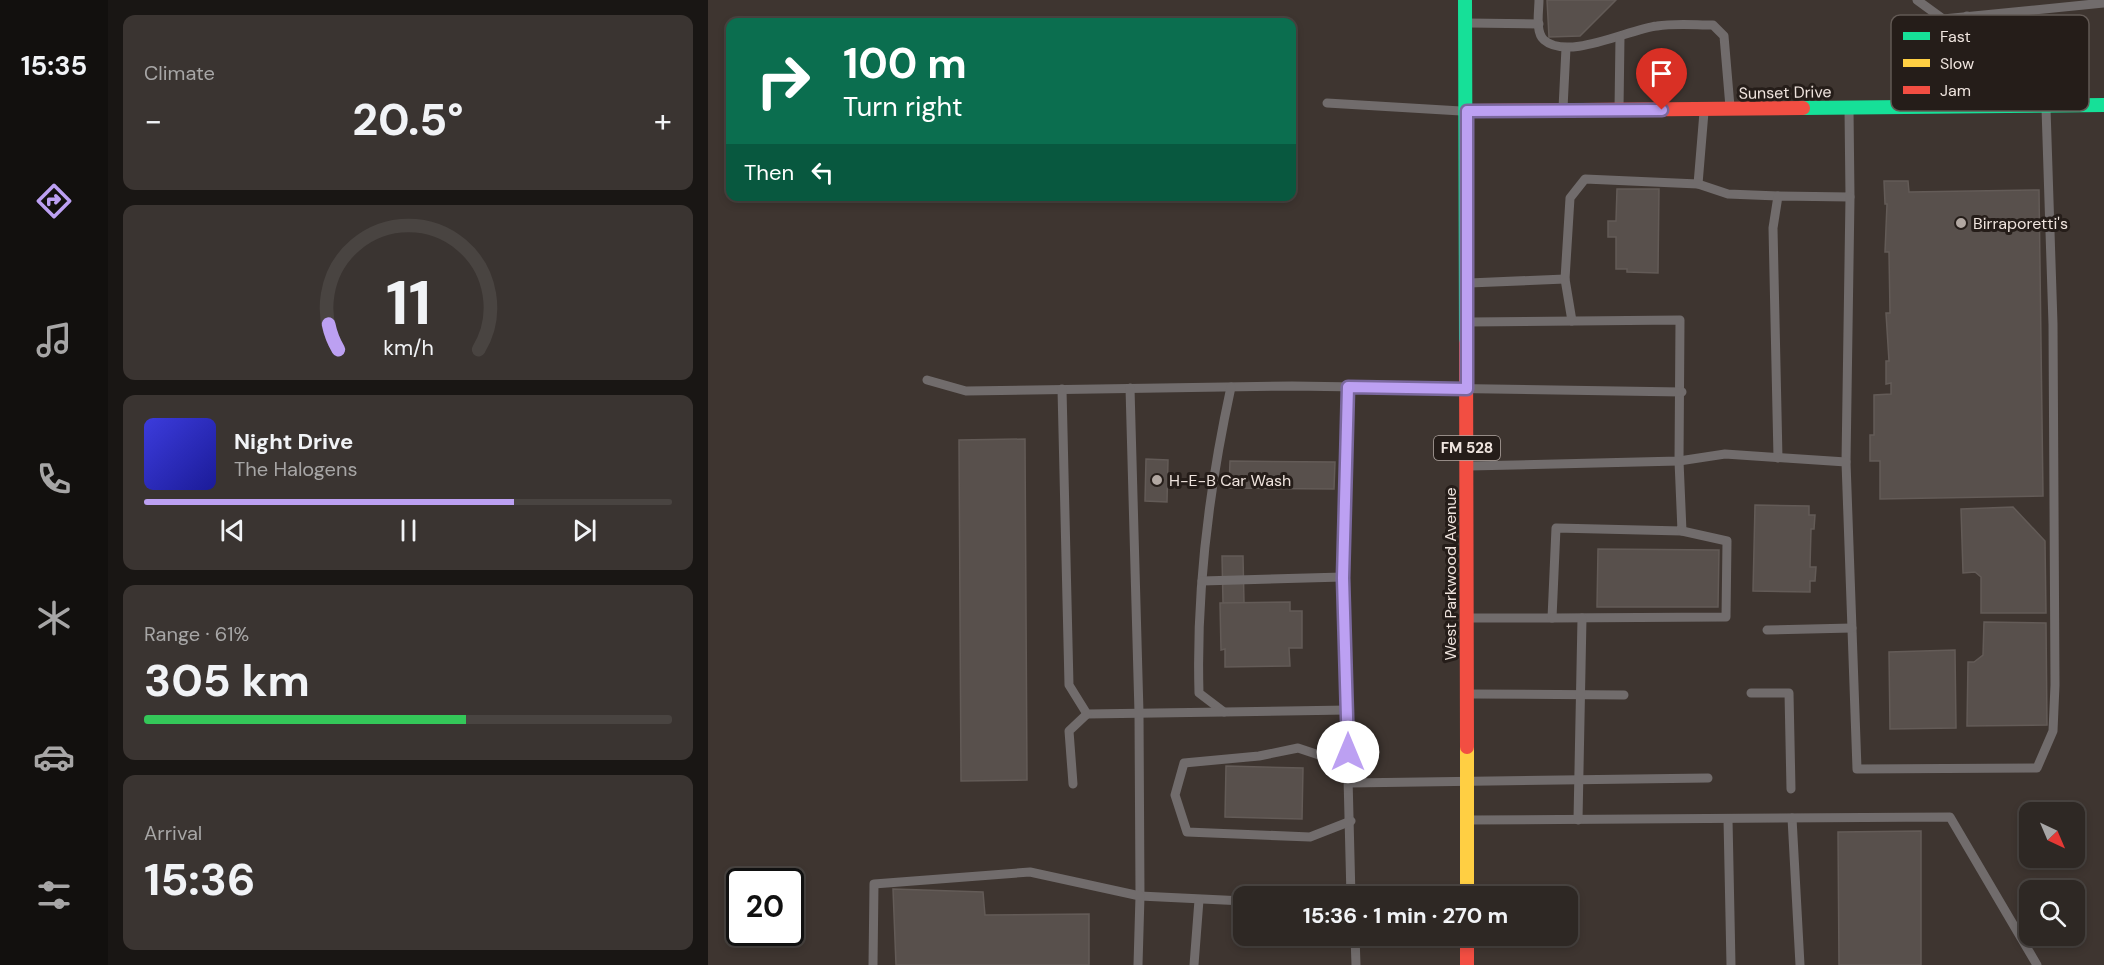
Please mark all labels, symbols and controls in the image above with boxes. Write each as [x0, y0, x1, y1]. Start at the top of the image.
legend [1891, 15, 2089, 111]
text: Fast [1940, 26, 1971, 47]
text: 100 m [843, 36, 967, 91]
icon: right [744, 42, 822, 120]
text: 15:35 [21, 48, 87, 83]
pin [1636, 48, 1687, 110]
text: Slow [1940, 53, 1974, 74]
icon: arrive [1645, 57, 1678, 90]
text: Climate [144, 60, 215, 86]
text: Jam [1940, 80, 1971, 101]
street label: Sunset Drive [1738, 81, 1832, 104]
text: Turn right [843, 89, 963, 124]
text: 20.5° [352, 90, 464, 149]
text: − [144, 99, 162, 142]
text: + [654, 99, 672, 142]
icon: left [806, 156, 839, 189]
text: Then [744, 158, 794, 187]
icon: directions [33, 180, 75, 222]
place label: Birraporetti's [1973, 213, 2068, 234]
marker: Birraporetti's [1954, 216, 1968, 230]
text: 11 [385, 262, 431, 343]
icon: music [33, 319, 75, 361]
text: km/h [383, 334, 433, 362]
text: Night Drive [234, 427, 353, 456]
road number: FM 528 [1434, 436, 1500, 460]
text: The Halogens [234, 456, 357, 482]
icon: phone [33, 458, 75, 500]
place label: H-E-B Car Wash [1169, 470, 1291, 491]
marker: H-E-B Car Wash [1150, 473, 1164, 487]
street label: West Parkwood Avenue [1440, 487, 1461, 661]
icon: previous [216, 514, 249, 547]
icon: pause [392, 514, 425, 547]
icon: next [568, 514, 601, 547]
icon: climate [33, 597, 75, 639]
text: Range · 61% [144, 621, 249, 647]
text: 305 km [144, 651, 310, 710]
position arrow [1316, 720, 1380, 784]
icon: car [33, 736, 75, 778]
north arrow [2019, 802, 2085, 868]
map controls [2019, 802, 2085, 946]
text: Arrival [144, 820, 202, 846]
text: 15:36 [144, 850, 255, 909]
speed limit sign: 20 [726, 868, 804, 946]
icon: filters [33, 874, 75, 916]
button: search [2019, 880, 2085, 946]
text: 15:36 · 1 min · 270 m [1303, 901, 1508, 930]

